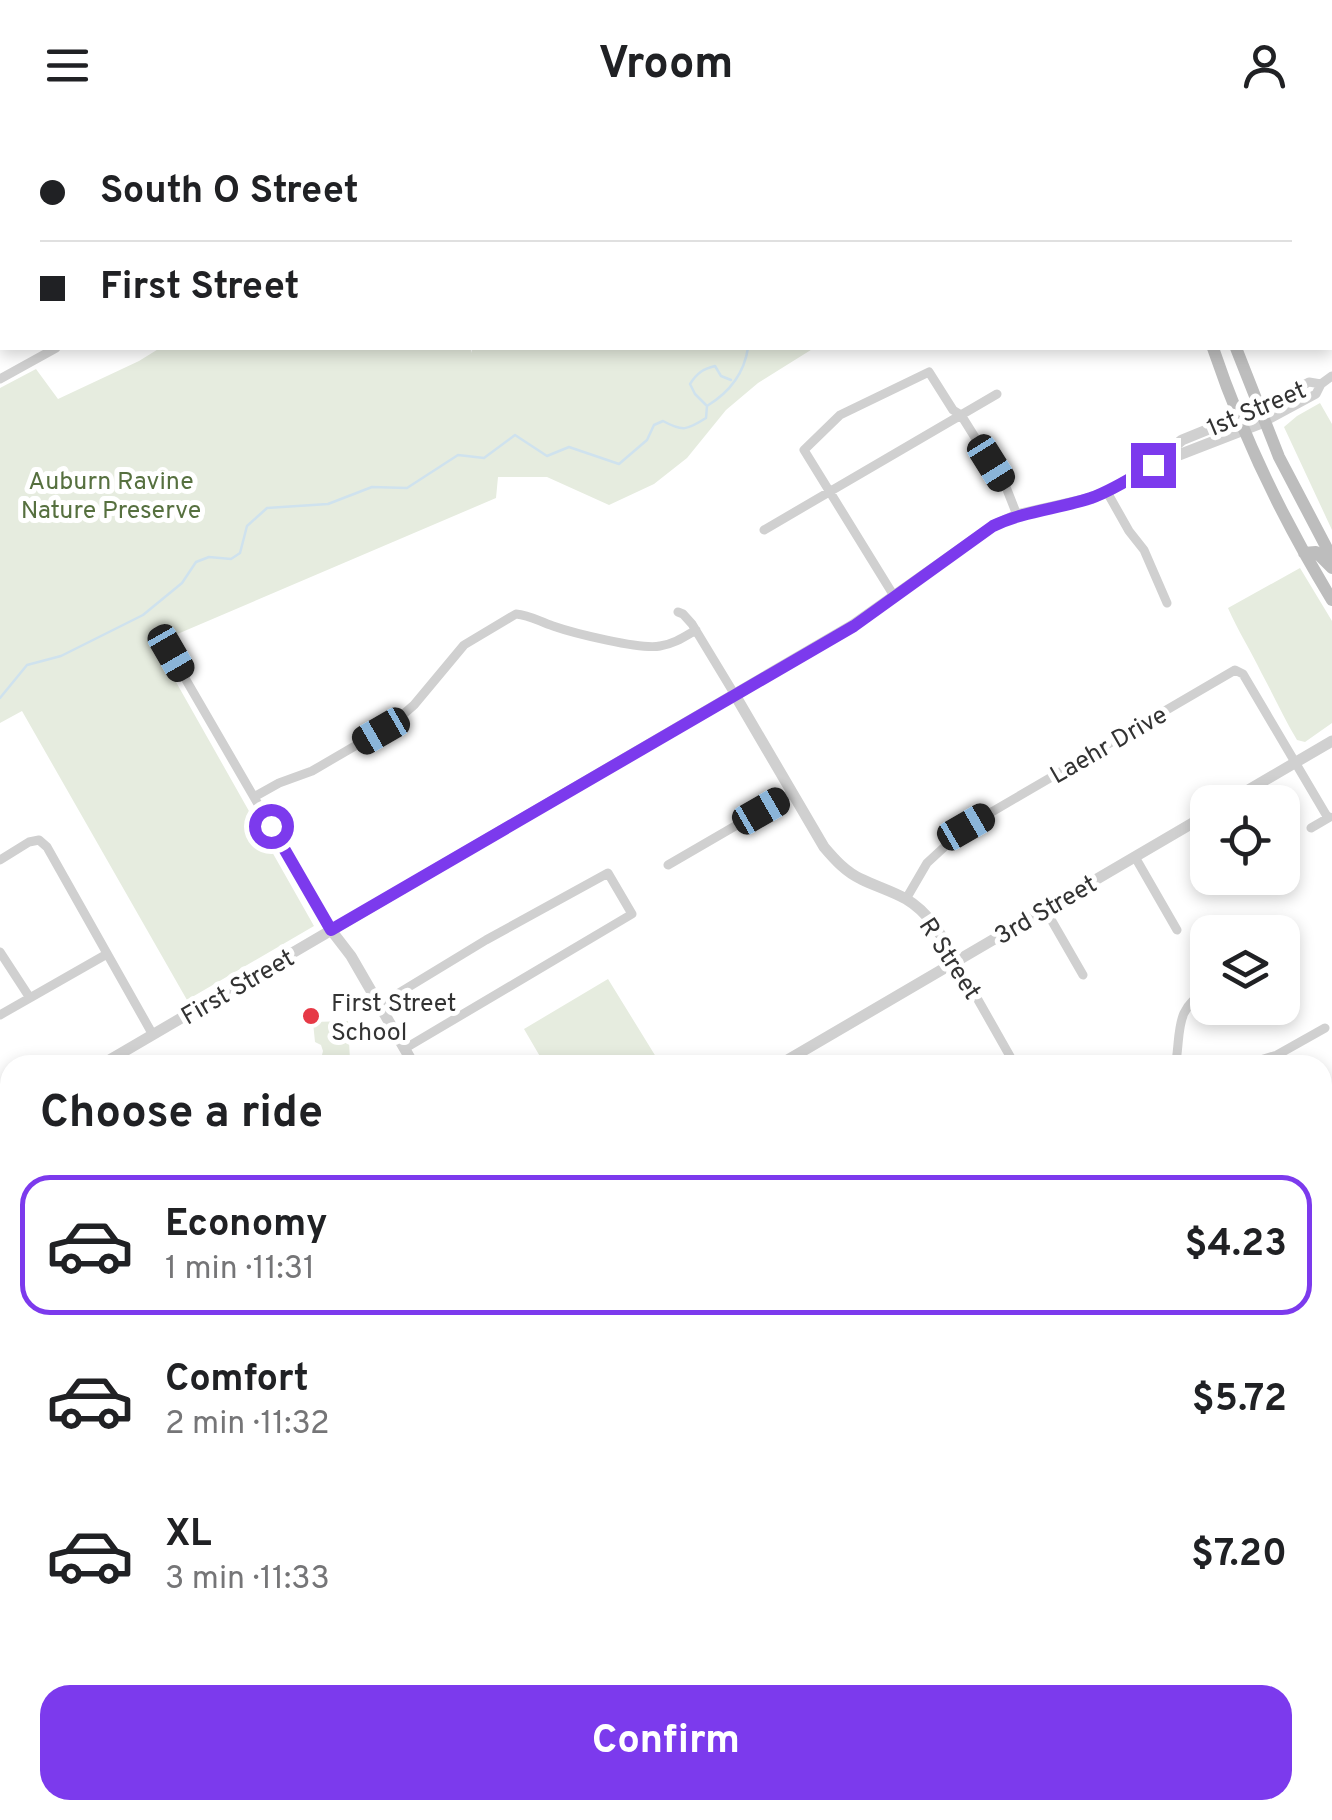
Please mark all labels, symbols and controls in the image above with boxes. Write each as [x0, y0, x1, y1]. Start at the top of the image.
text: Vroom [598, 37, 734, 94]
icon: menu [40, 38, 95, 93]
icon: person [1237, 38, 1292, 93]
text: South O Street [100, 168, 359, 217]
text: First Street [100, 264, 300, 313]
street label: 1st Street [1203, 376, 1311, 446]
car [962, 430, 1020, 496]
route end [1131, 443, 1176, 488]
park label: Auburn Ravine Nature Preserve [21, 467, 201, 528]
car [143, 620, 199, 686]
street label: Laehr Drive [1045, 700, 1174, 793]
car [348, 703, 414, 759]
car [728, 783, 794, 839]
map controls [1190, 785, 1300, 1025]
button: locate [1190, 785, 1300, 895]
car [933, 799, 999, 855]
route start [249, 804, 294, 849]
street label: 3rd Street [990, 870, 1103, 954]
street label: R Street [910, 913, 987, 1007]
button: layers [1190, 915, 1300, 1025]
street label: First Street [176, 943, 301, 1034]
place label: First Street School [331, 989, 457, 1050]
marker: First Street School [300, 1005, 322, 1027]
text: Choose a ride [40, 1086, 323, 1143]
icon: car [45, 1200, 135, 1290]
text: Economy [165, 1201, 327, 1250]
text: $4.23 [1184, 1221, 1287, 1270]
text: 1 min · 11:31 [165, 1250, 315, 1290]
icon: car [45, 1355, 135, 1445]
text: Comfort [165, 1356, 309, 1405]
text: $5.72 [1192, 1376, 1287, 1425]
text: 2 min · 11:32 [165, 1405, 330, 1445]
icon: car [45, 1510, 135, 1600]
text: XL [165, 1511, 212, 1560]
text: $7.20 [1191, 1531, 1287, 1580]
text: 3 min · 11:33 [165, 1560, 330, 1600]
button: Confirm [40, 1685, 1292, 1800]

